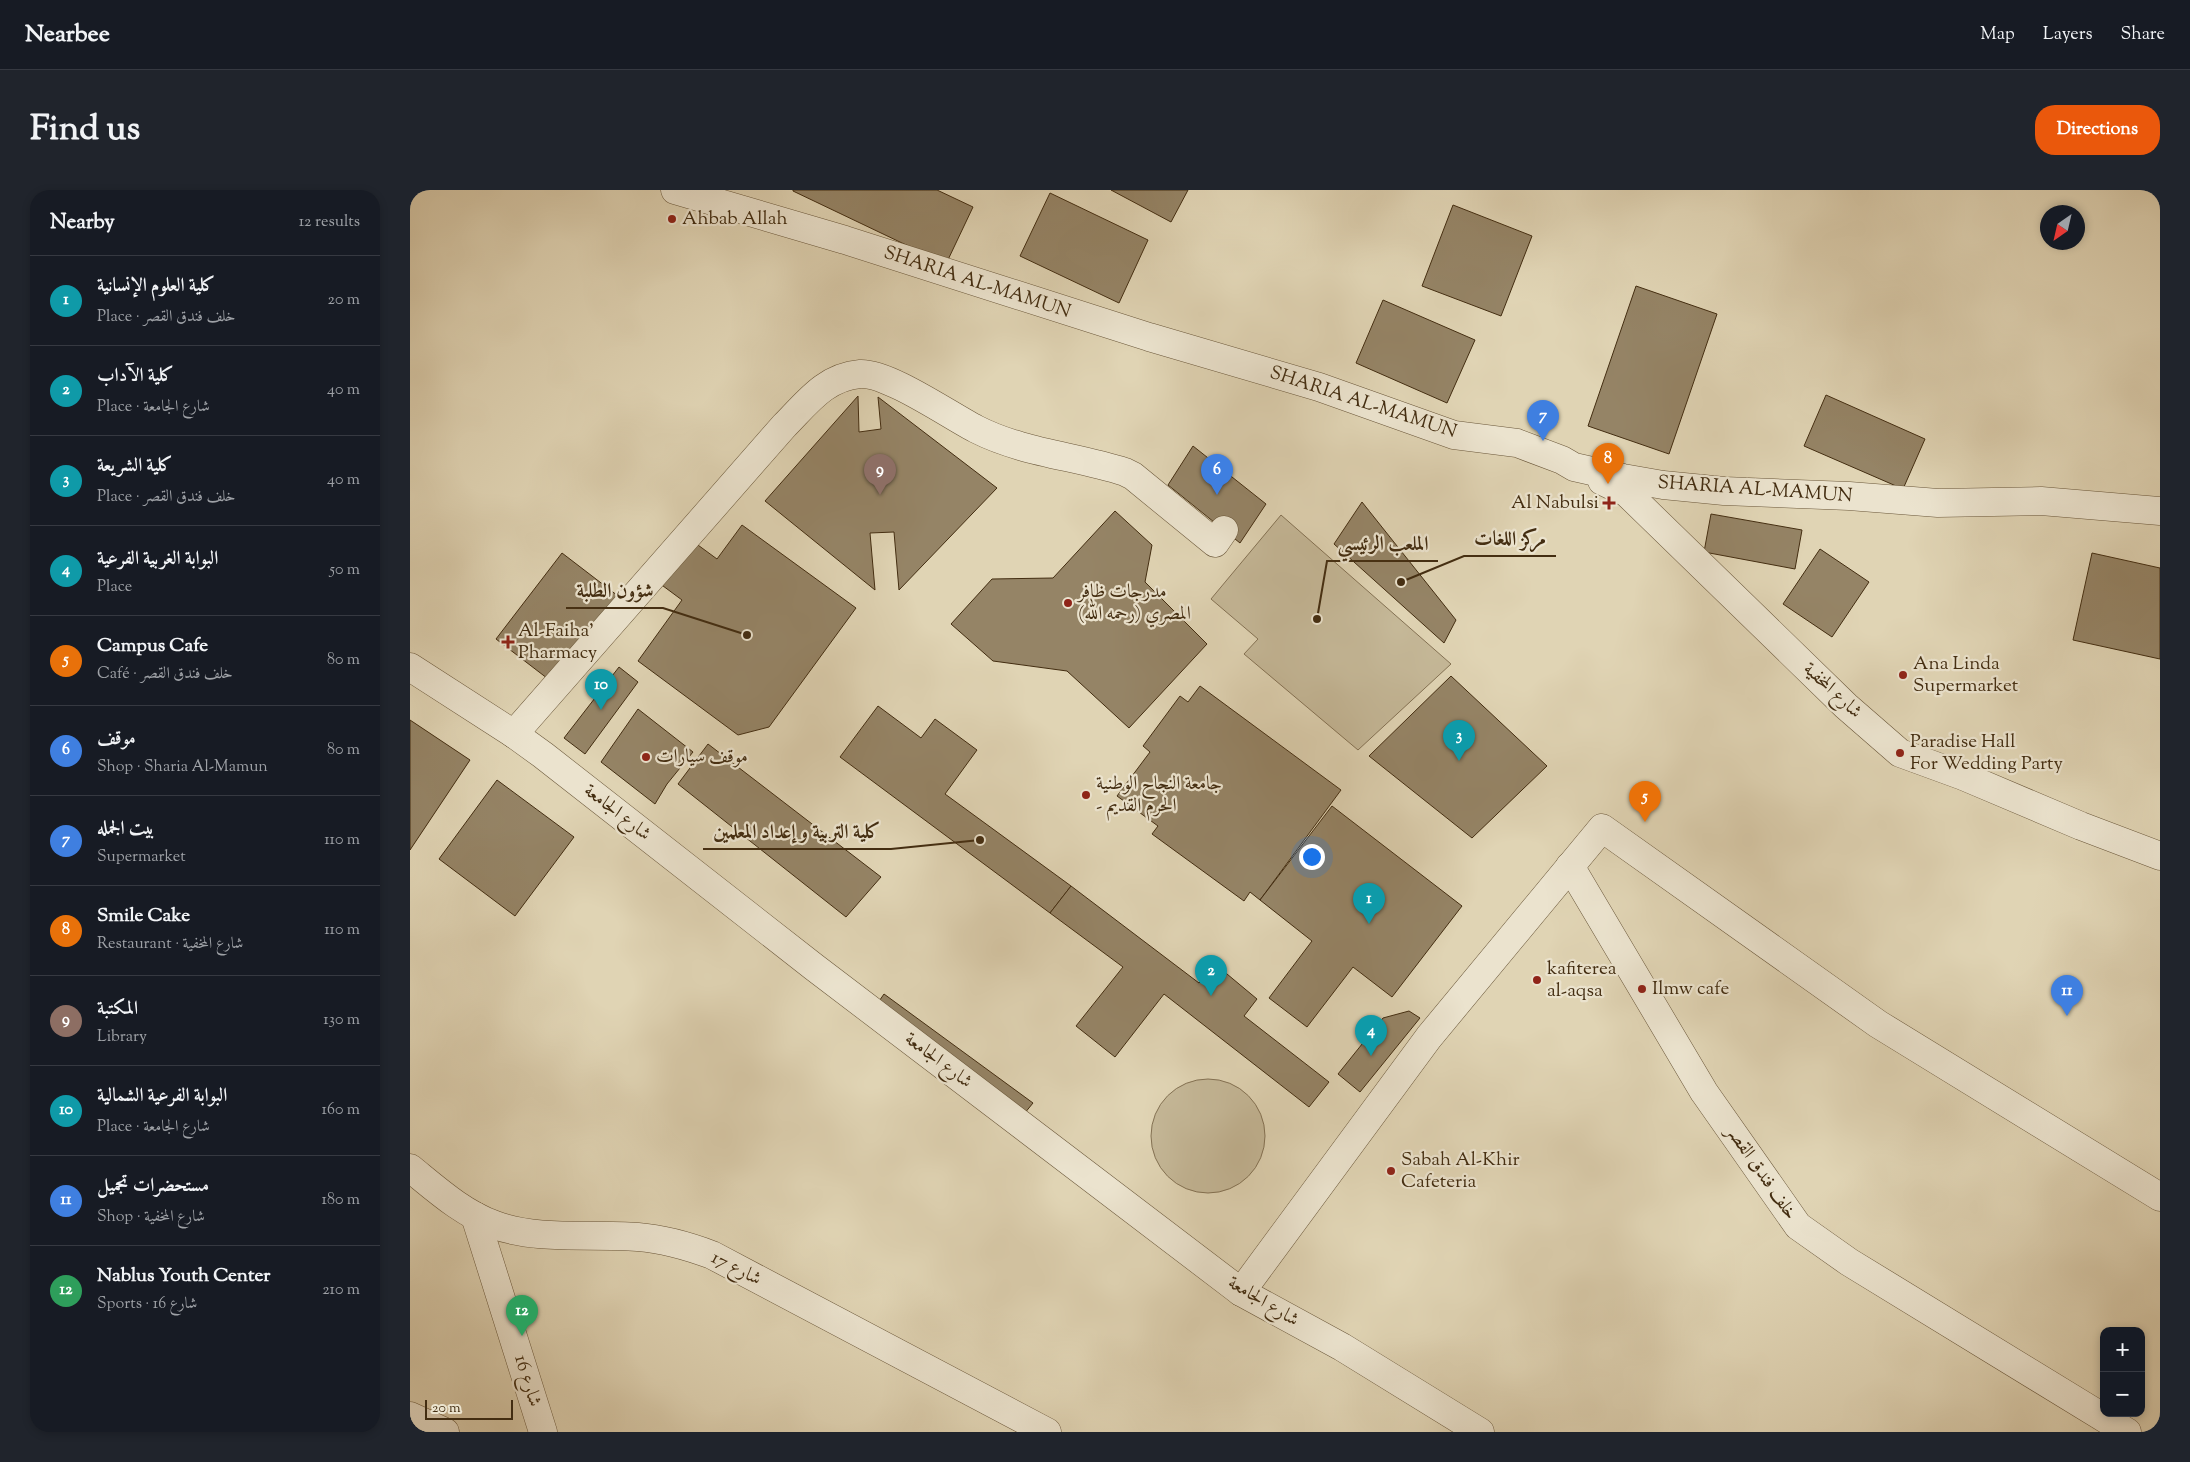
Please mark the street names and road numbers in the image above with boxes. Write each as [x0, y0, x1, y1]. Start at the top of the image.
street label: SHARIA AL-MAMUN [880, 240, 1074, 326]
street label: SHARIA AL-MAMUN [1266, 360, 1460, 446]
street label: SHARIA AL-MAMUN [1657, 470, 1853, 510]
street label: شارع المخفية [1796, 657, 1868, 725]
street label: شارع الجامعة [578, 778, 656, 848]
street label: شارع الجامعة [898, 1026, 978, 1096]
street label: خلف فندق القصر [1717, 1119, 1803, 1226]
street label: شارع 17 [706, 1245, 766, 1293]
street label: شارع الجامعة [1222, 1270, 1304, 1334]
street label: شارع 16 [506, 1352, 548, 1410]

